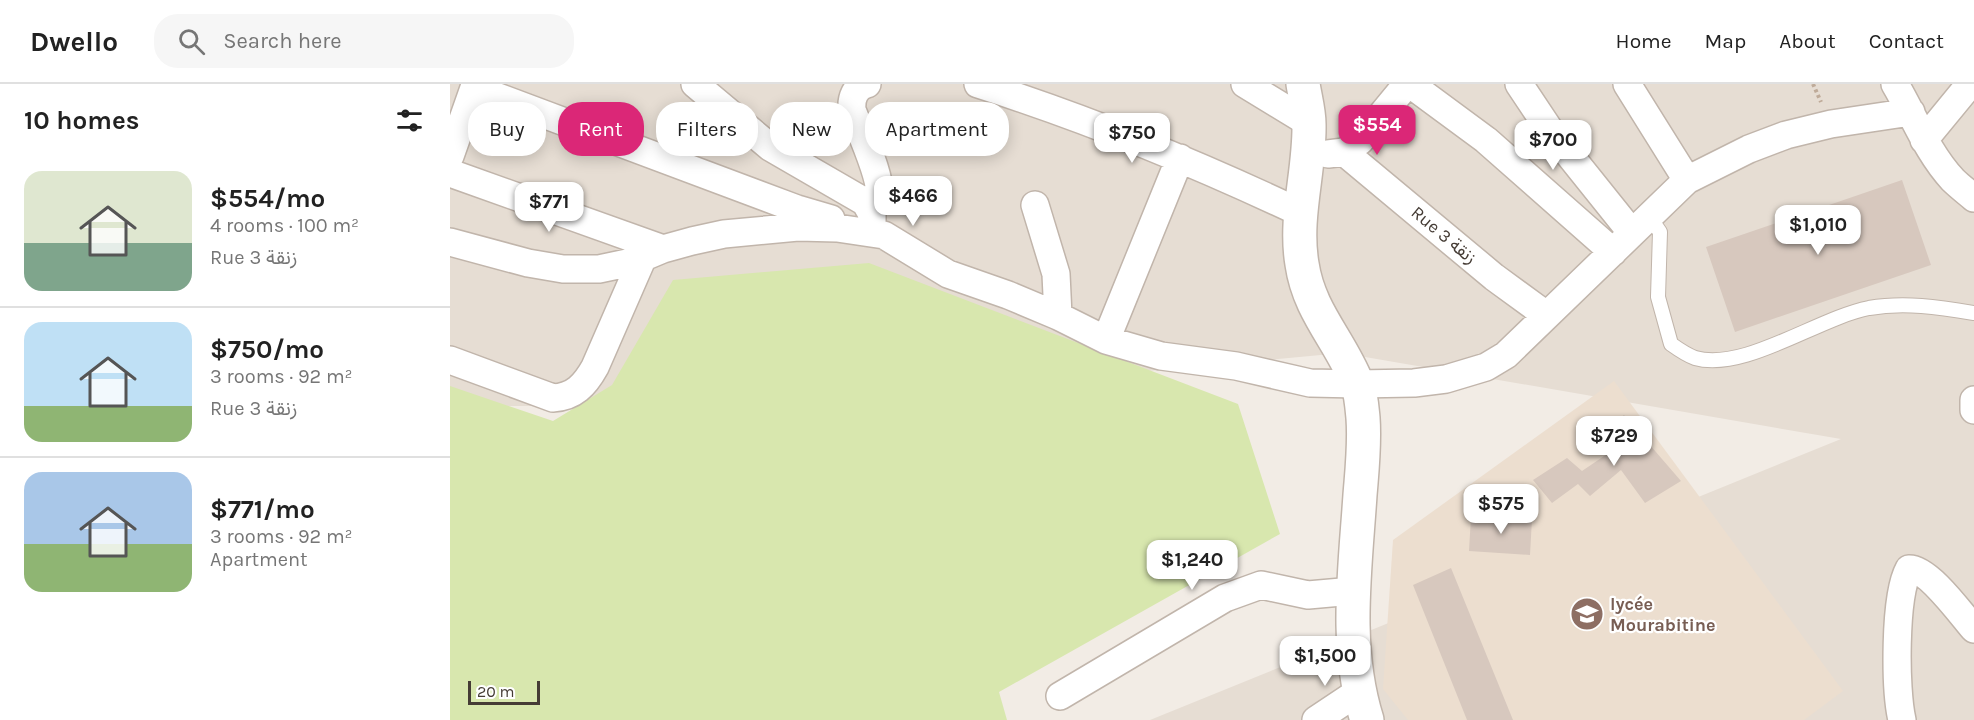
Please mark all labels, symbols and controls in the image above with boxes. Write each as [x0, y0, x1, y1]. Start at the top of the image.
search box [154, 14, 574, 68]
text: Dwello [30, 25, 118, 58]
icon: search [175, 25, 208, 58]
text: Search here [223, 28, 342, 54]
text: Home [1616, 29, 1672, 53]
text: Map [1705, 29, 1746, 53]
text: About [1779, 29, 1836, 53]
text: Contact [1869, 29, 1944, 53]
chip: Buy [468, 102, 546, 156]
chip: Rent [558, 102, 644, 156]
chip: Filters [656, 102, 758, 156]
chip: New [770, 102, 853, 156]
chip: Apartment [865, 102, 1009, 156]
icon: filters [393, 104, 426, 137]
text: 10 homes [24, 105, 139, 136]
pin: $554 [1341, 105, 1413, 156]
pin: $750 [1096, 113, 1168, 164]
text: $554 [1353, 113, 1401, 136]
pin: $700 [1517, 120, 1589, 171]
text: $750 [1108, 121, 1156, 144]
text: $700 [1528, 128, 1578, 151]
pin: $466 [877, 176, 949, 227]
pin: $771 [513, 182, 585, 233]
text: $554/mo [210, 183, 325, 214]
text: $466 [888, 184, 938, 207]
text: $771 [529, 190, 569, 213]
icon: home [72, 195, 144, 267]
street label: Rue 3 زنقة [1407, 201, 1481, 269]
pin: $1,010 [1769, 205, 1867, 256]
text: $1,010 [1789, 213, 1847, 236]
text: 4 rooms · 100 m² [210, 214, 359, 237]
text: Rue 3 زنقة [210, 246, 298, 269]
text: $750/mo [210, 334, 324, 365]
icon: home [72, 346, 144, 418]
text: 3 rooms · 92 m² [210, 365, 353, 388]
text: Rue 3 زنقة [210, 397, 298, 420]
pin: $729 [1578, 416, 1650, 467]
text: $729 [1590, 424, 1638, 447]
pin: $575 [1465, 484, 1537, 535]
text: $575 [1477, 492, 1525, 515]
text: $771/mo [210, 494, 315, 525]
icon: home [72, 496, 144, 568]
text: 3 rooms · 92 m² [210, 525, 353, 548]
pin: $1,240 [1143, 540, 1241, 591]
text: Apartment [210, 548, 308, 571]
text: $1,240 [1161, 548, 1223, 571]
place label: lycée Mourabitine [1610, 593, 1716, 636]
school or university icon: lycée Mourabitine [1569, 596, 1605, 632]
pin: $1,500 [1276, 636, 1374, 687]
text: $1,500 [1294, 644, 1356, 667]
scale bar [468, 678, 540, 706]
text: 20 m [477, 682, 515, 701]

